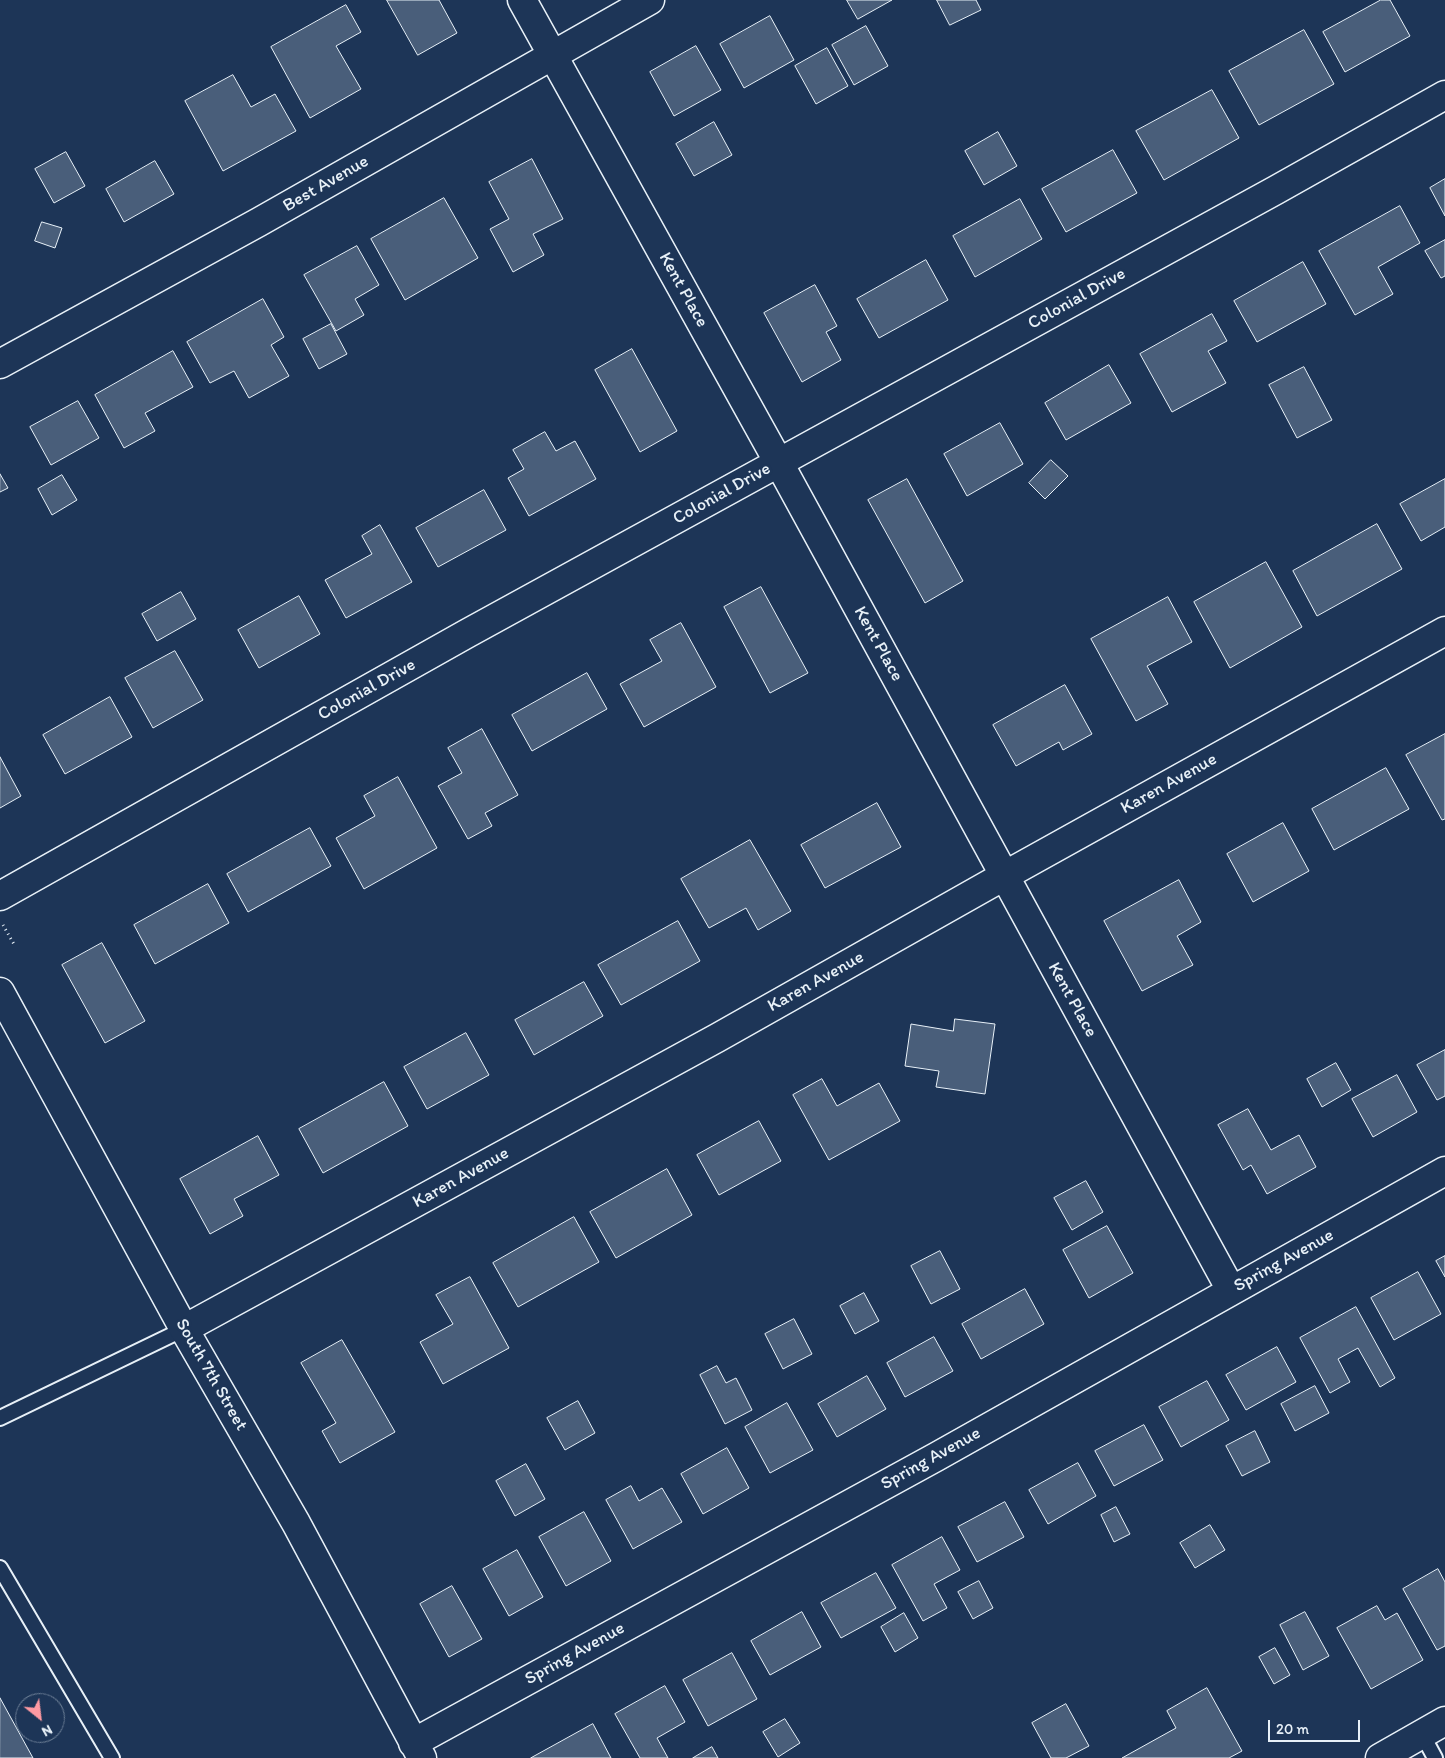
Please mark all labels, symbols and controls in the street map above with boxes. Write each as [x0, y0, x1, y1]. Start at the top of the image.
street label: Best Avenue [279, 151, 373, 217]
street label: Kent Place [654, 249, 712, 331]
street label: Colonial Drive [1024, 263, 1130, 335]
street label: Colonial Drive [669, 458, 775, 530]
street label: Kent Place [849, 603, 907, 685]
street label: Colonial Drive [314, 654, 420, 726]
street label: Karen Avenue [1117, 749, 1221, 819]
street label: Karen Avenue [764, 947, 868, 1017]
street label: Kent Place [1043, 959, 1101, 1041]
street label: Karen Avenue [409, 1143, 513, 1213]
street label: Spring Avenue [1230, 1225, 1338, 1297]
street label: South 7th Street [170, 1315, 252, 1435]
street label: Spring Avenue [877, 1423, 985, 1495]
street label: Spring Avenue [521, 1618, 629, 1690]
north arrow [15, 1693, 65, 1743]
scale bar [1270, 1710, 1362, 1742]
text: 20 m [1276, 1720, 1309, 1738]
text: N [39, 1721, 55, 1740]

